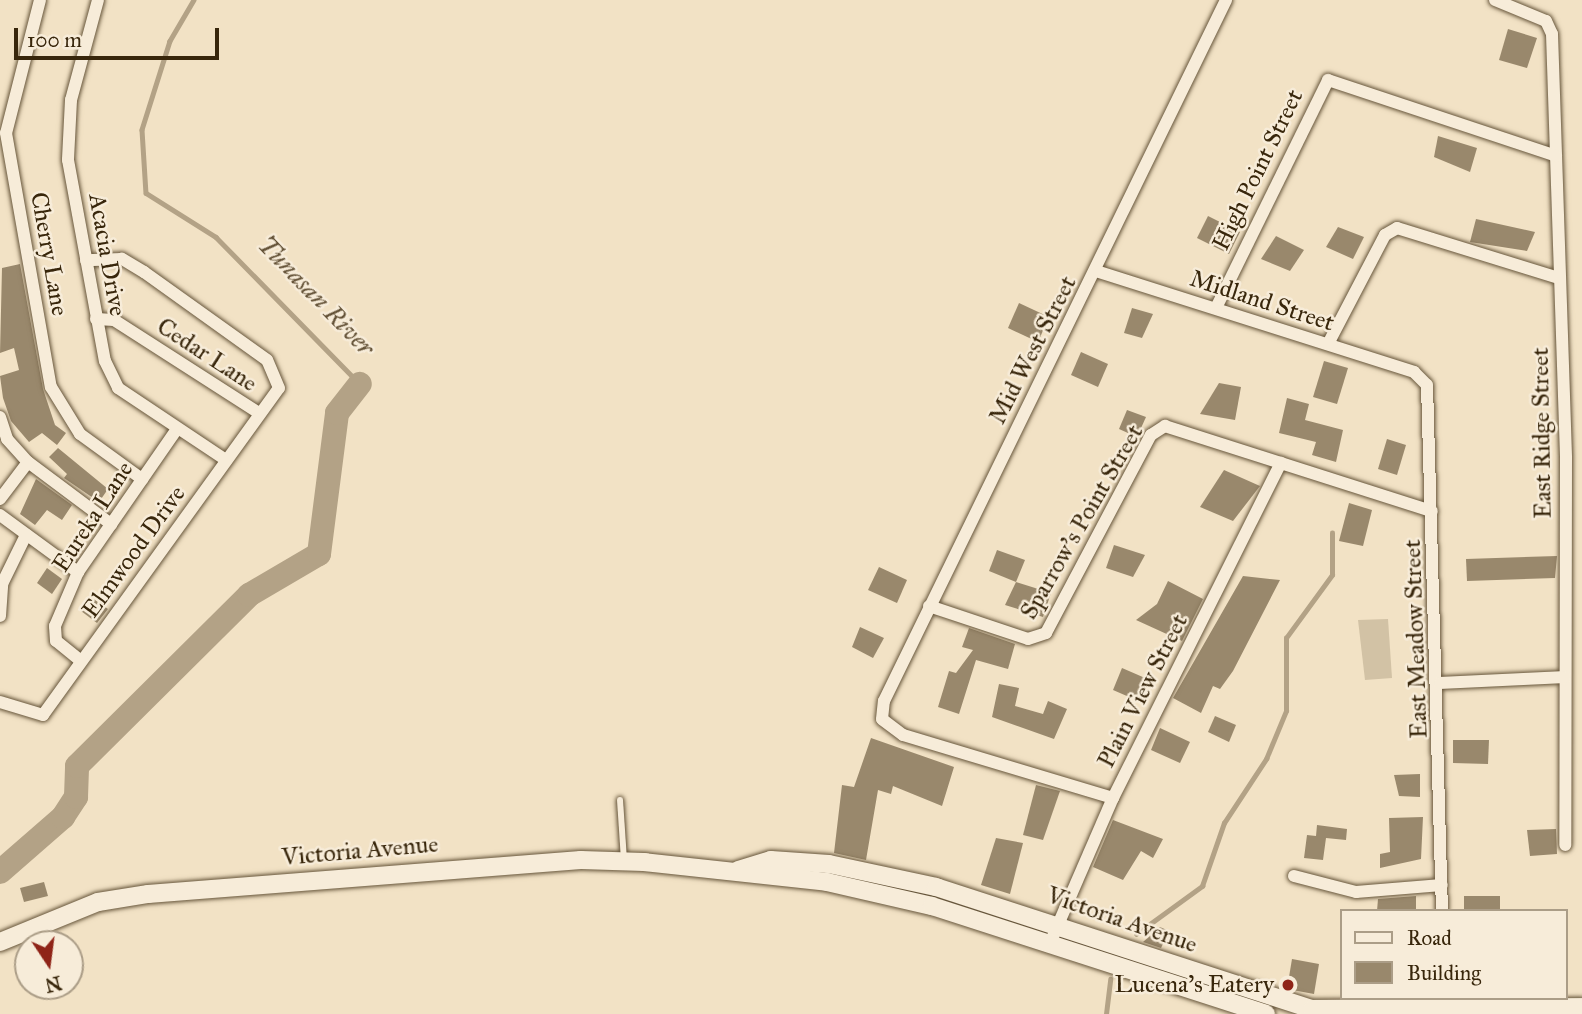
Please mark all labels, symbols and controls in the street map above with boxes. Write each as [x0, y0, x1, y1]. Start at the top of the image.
scale bar [18, 14, 222, 58]
text: 100 m [27, 27, 82, 53]
street label: High Point Street [1207, 85, 1309, 255]
street label: Cherry Lane [24, 190, 74, 318]
street label: Acacia Drive [82, 192, 132, 318]
water label: Tunasan River [251, 229, 381, 363]
street label: Midland Street [1186, 264, 1338, 338]
street label: Mid West Street [983, 271, 1083, 429]
street label: Cedar Lane [152, 312, 262, 398]
street label: East Ridge Street [1526, 347, 1558, 519]
street label: Sparrow's Point Street [1015, 420, 1149, 624]
street label: Eureka Lane [47, 456, 139, 578]
street label: Elmwood Drive [76, 480, 192, 624]
street label: East Meadow Street [1398, 539, 1434, 739]
street label: Plain View Street [1092, 609, 1194, 773]
street label: Victoria Avenue [281, 830, 439, 872]
street label: Victoria Avenue [1043, 881, 1201, 959]
legend [1340, 909, 1568, 1000]
text: Road [1407, 925, 1452, 951]
north arrow [14, 930, 84, 1000]
text: Building [1407, 960, 1481, 986]
text: N [43, 971, 64, 997]
place label: Lucena's Eatery [1114, 971, 1274, 999]
marker: Lucena's Eatery [1280, 977, 1296, 993]

